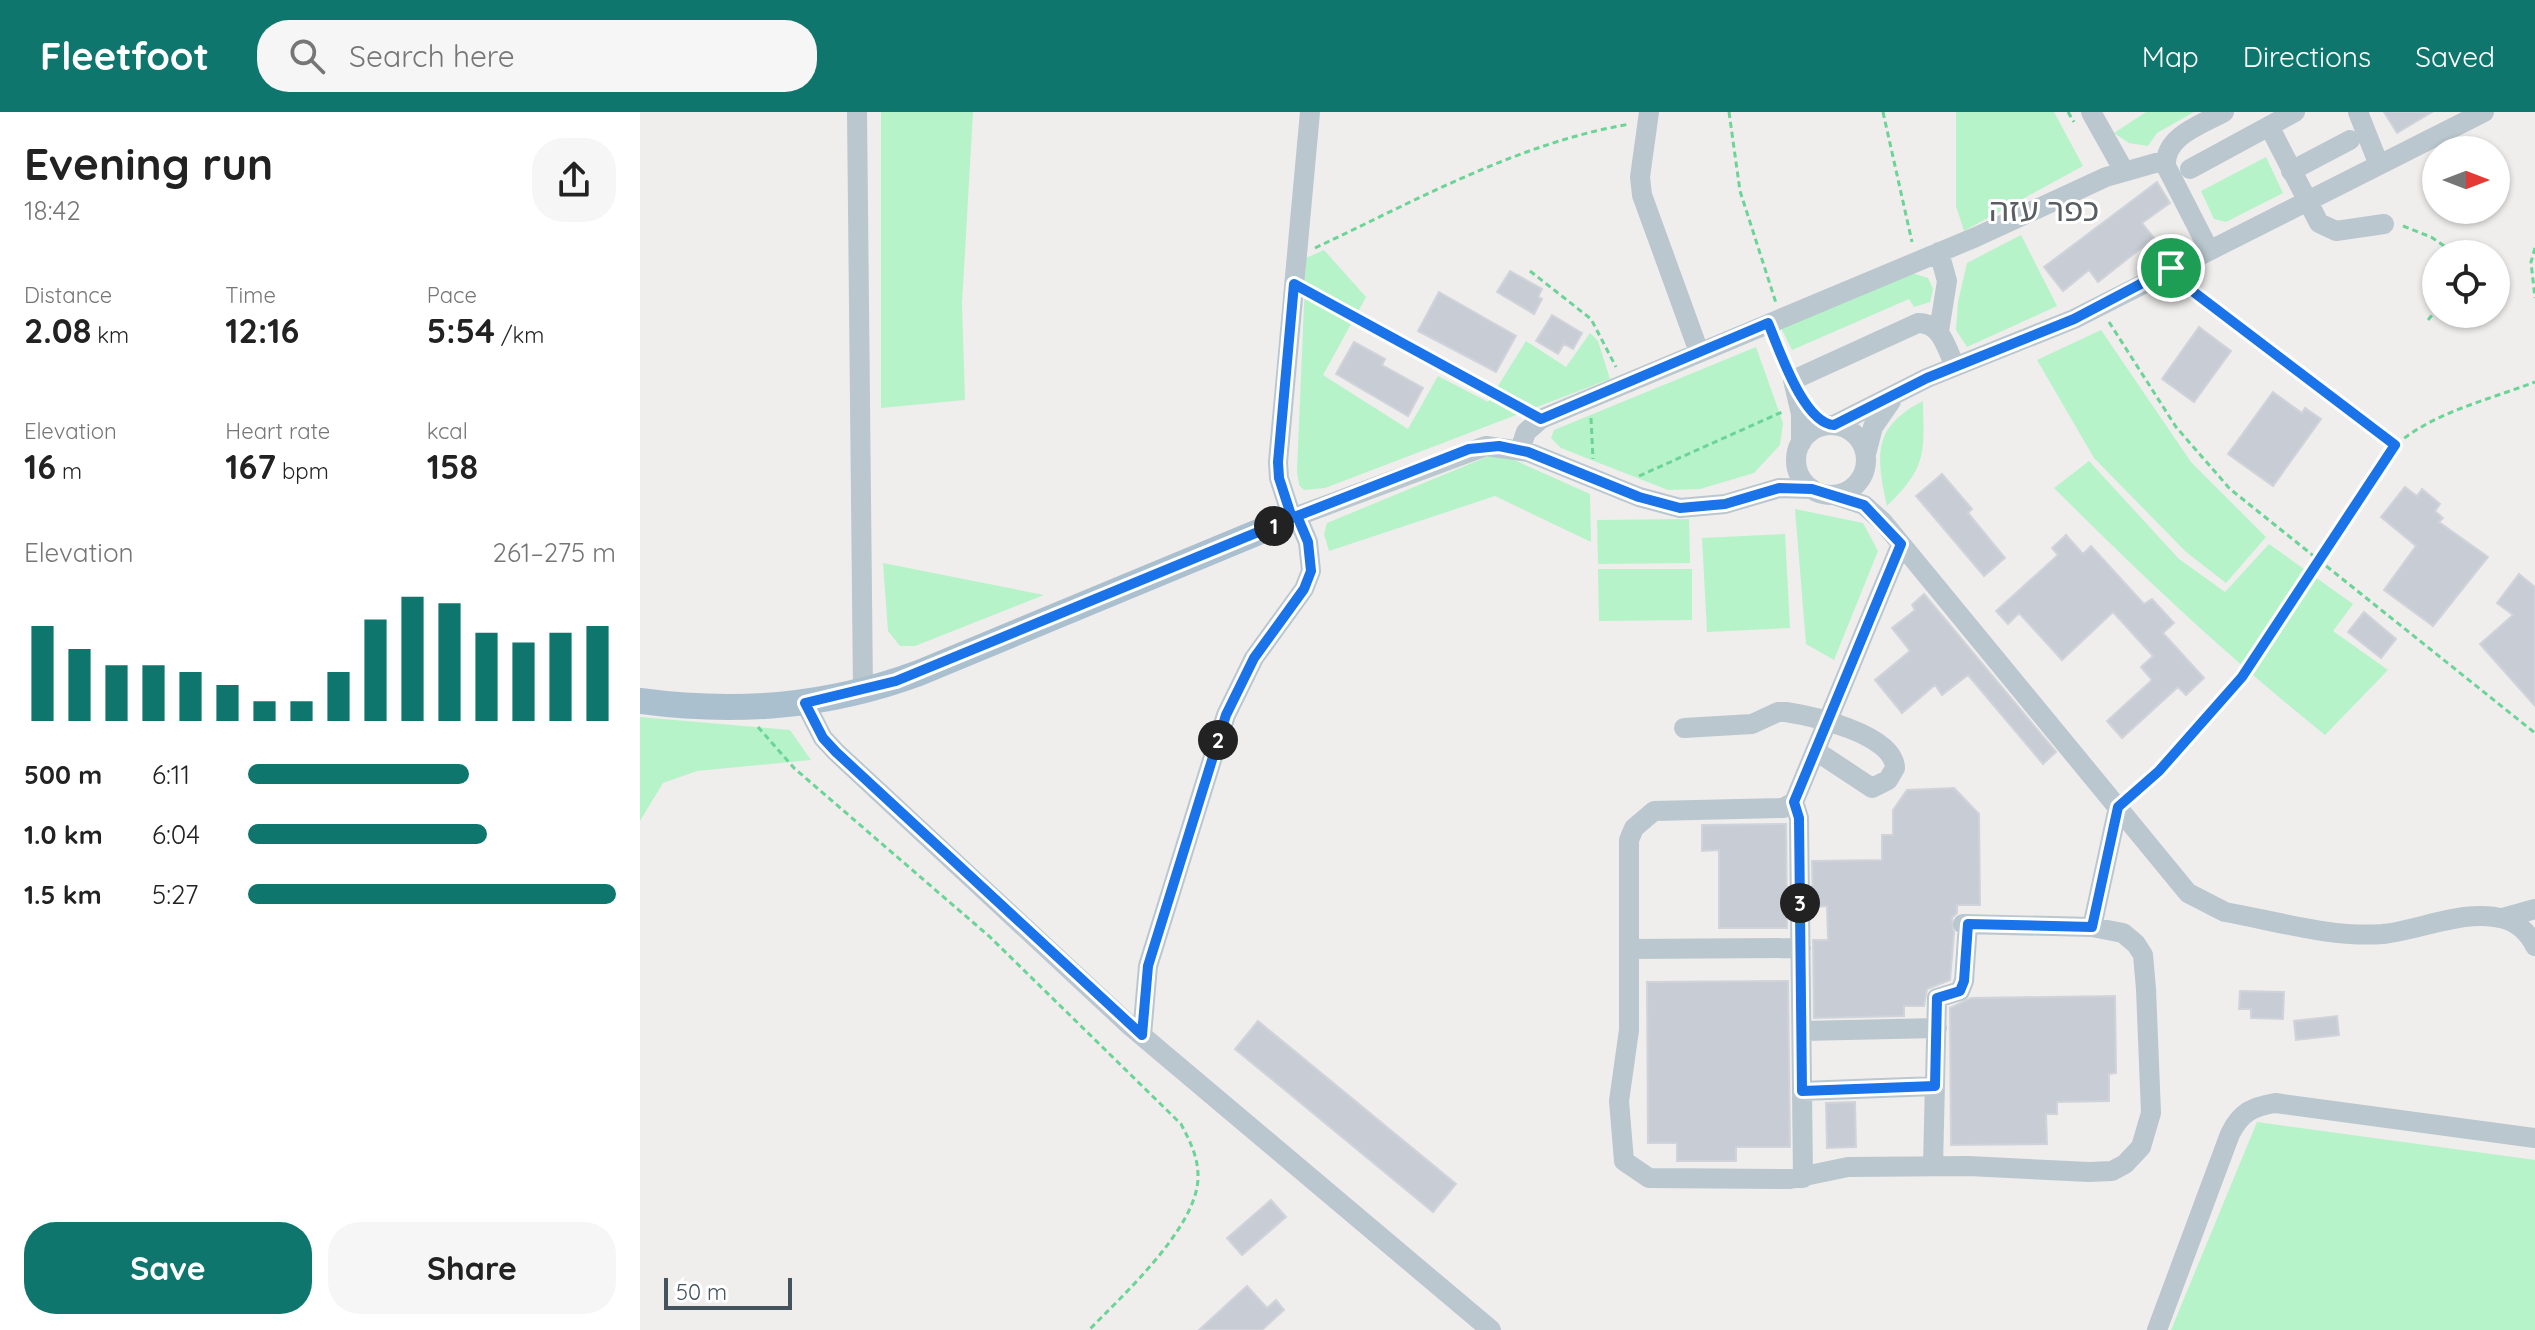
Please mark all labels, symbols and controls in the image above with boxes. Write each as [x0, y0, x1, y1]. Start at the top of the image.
search box [257, 20, 817, 92]
text: Fleetfoot [40, 32, 209, 80]
icon: search [285, 34, 329, 78]
text: Search here [349, 37, 515, 75]
text: Map [2142, 39, 2199, 74]
text: Directions [2243, 39, 2371, 74]
text: Saved [2415, 39, 2495, 74]
text: Evening run [24, 136, 273, 191]
north arrow [2422, 136, 2510, 224]
map controls [2422, 136, 2510, 328]
button: share [532, 138, 616, 222]
district label: כפר עזה [1989, 189, 2099, 229]
text: 18:42 [24, 194, 81, 227]
pin [2137, 234, 2205, 302]
button: locate [2422, 240, 2510, 328]
icon: arrive [2149, 246, 2193, 290]
text: Distance [24, 281, 112, 309]
text: Time [225, 281, 276, 309]
text: Pace [427, 281, 477, 309]
text: 2.08 [24, 309, 91, 352]
text: 12:16 [225, 309, 299, 352]
text: 5:54 [427, 309, 495, 352]
text: km [91, 321, 129, 349]
text: /km [495, 321, 544, 349]
text: Elevation [24, 417, 117, 445]
text: Heart rate [225, 417, 330, 445]
text: kcal [427, 417, 468, 445]
text: 16 [24, 445, 56, 488]
text: 167 [225, 445, 276, 488]
text: 158 [427, 445, 478, 488]
text: m [56, 457, 82, 485]
text: bpm [276, 457, 329, 485]
pin: 1 [1254, 506, 1294, 546]
text: 1 [1270, 512, 1278, 540]
text: Elevation [24, 536, 134, 569]
text: 261–275 m [493, 536, 616, 569]
pin: 2 [1198, 720, 1238, 760]
text: 2 [1212, 726, 1224, 754]
text: 500 m [24, 758, 102, 791]
text: 6:11 [152, 758, 190, 791]
text: 1.0 km [24, 818, 103, 851]
text: 6:04 [152, 818, 200, 851]
text: 1.5 km [24, 878, 102, 911]
text: 5:27 [152, 878, 198, 911]
pin: 3 [1780, 883, 1820, 923]
text: 3 [1794, 889, 1806, 917]
button: Save [24, 1222, 312, 1314]
button: Share [328, 1222, 616, 1314]
scale bar [664, 1274, 792, 1310]
text: 50 m [676, 1278, 727, 1306]

